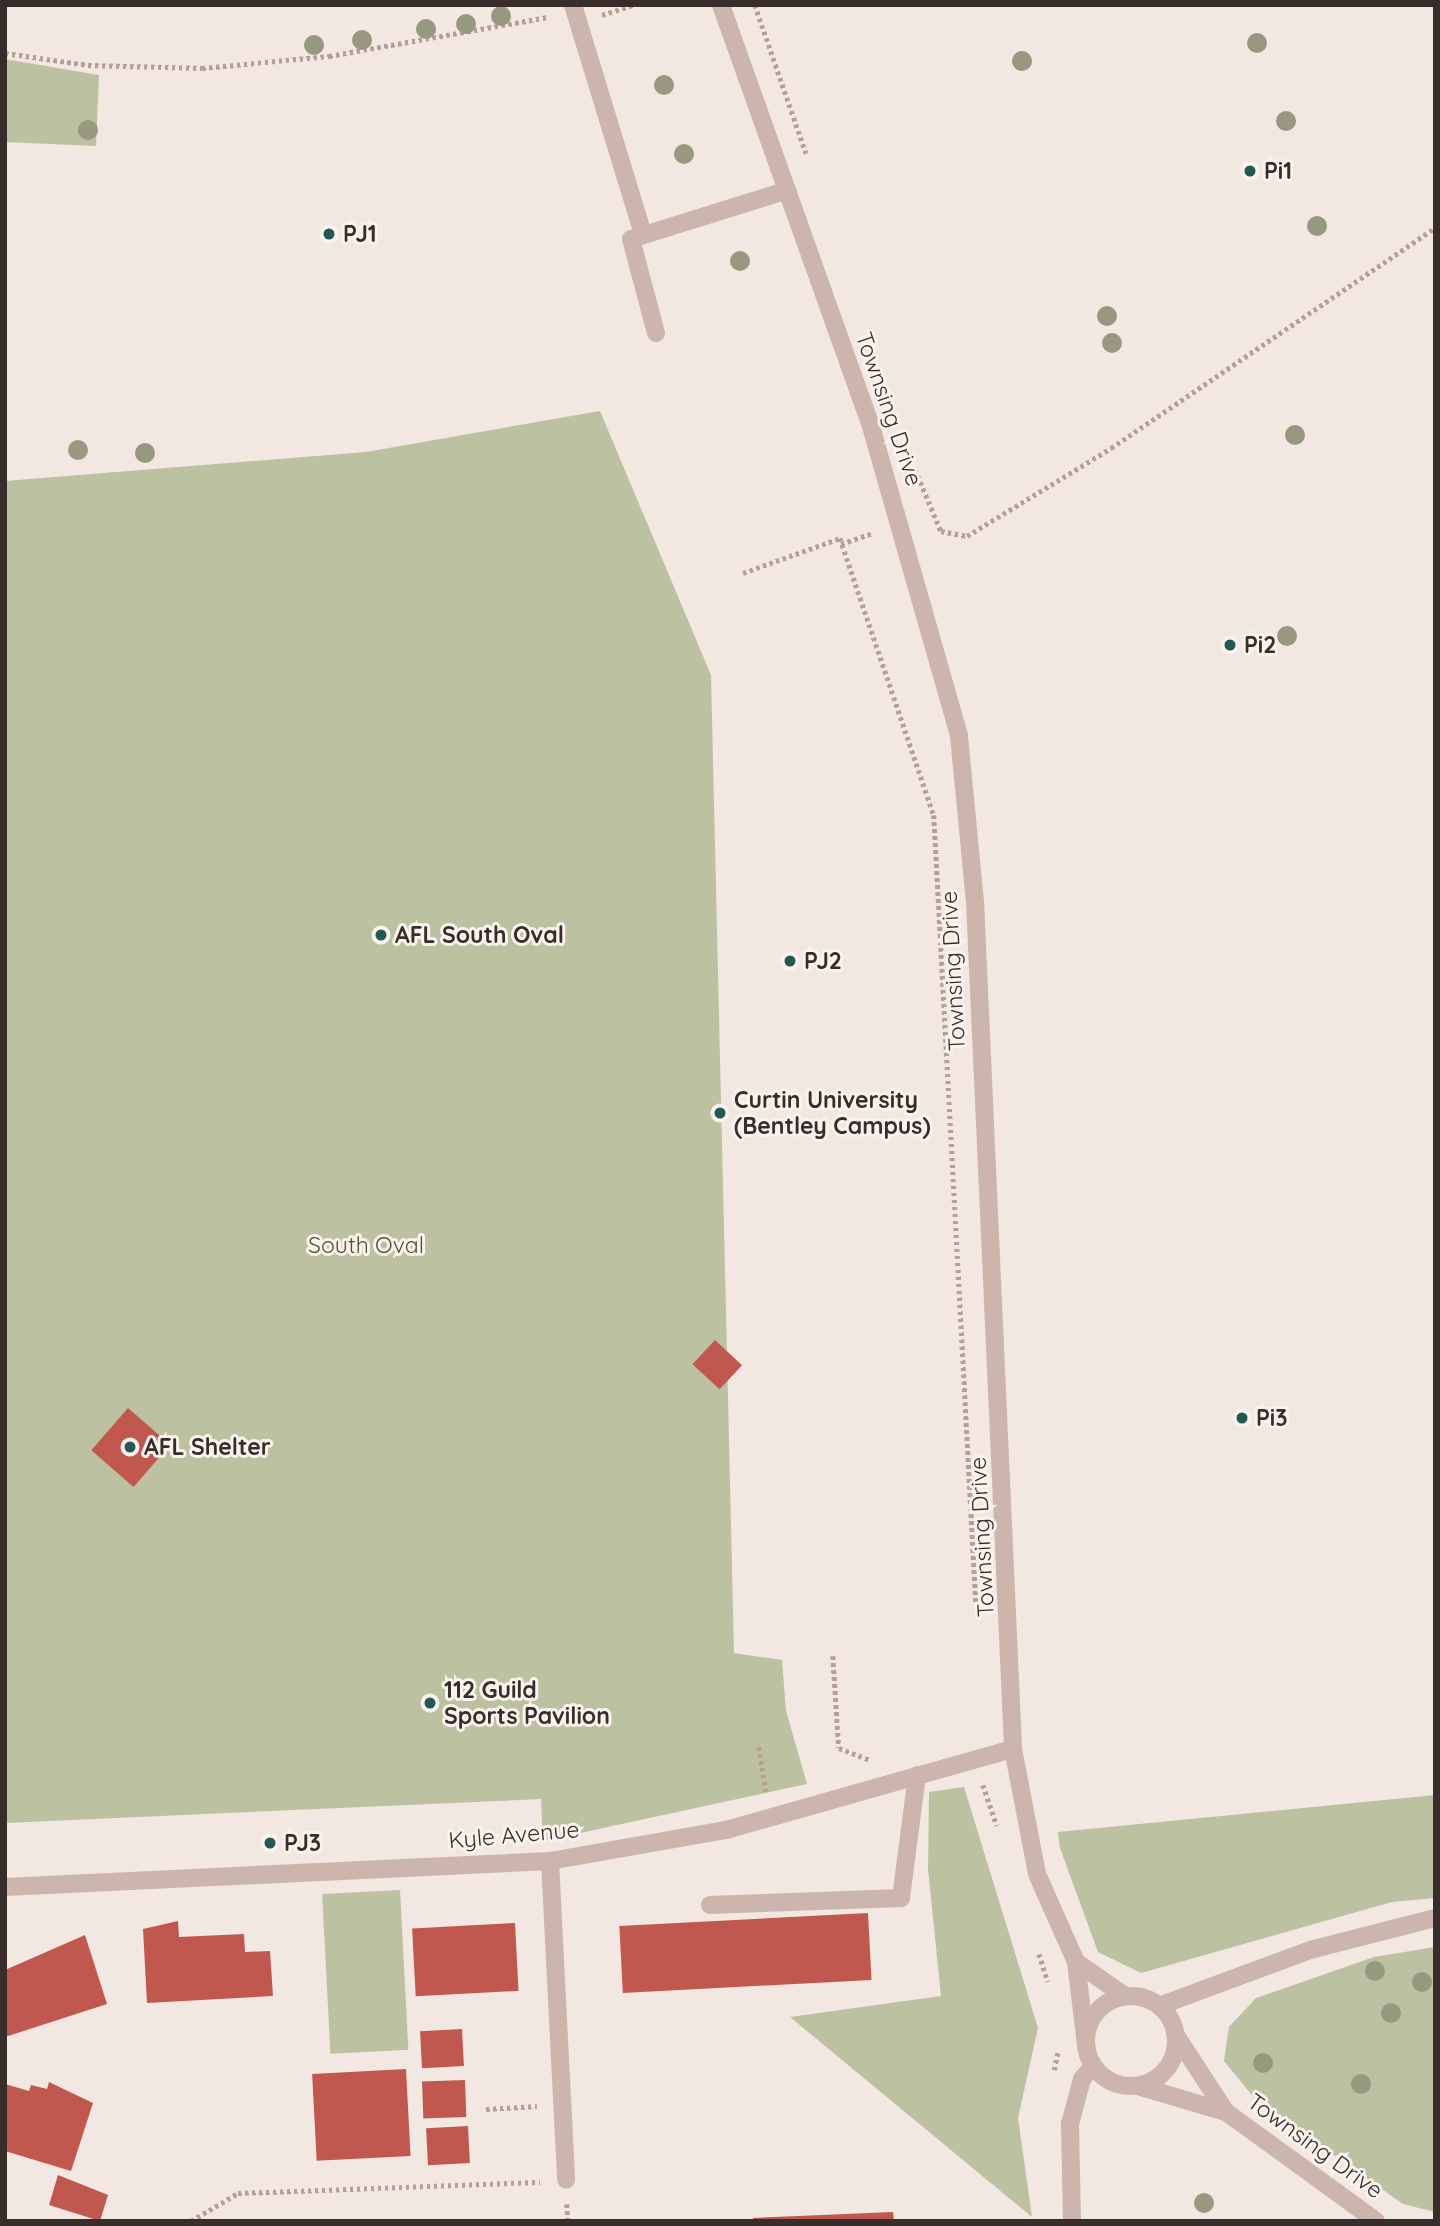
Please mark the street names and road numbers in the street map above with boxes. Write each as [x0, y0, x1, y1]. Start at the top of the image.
street label: Townsing Drive [850, 329, 928, 489]
street label: Townsing Drive [935, 890, 971, 1052]
street label: Townsing Drive [964, 1456, 1000, 1618]
street label: Kyle Avenue [447, 1816, 581, 1854]
street label: Townsing Drive [1242, 2088, 1388, 2204]

